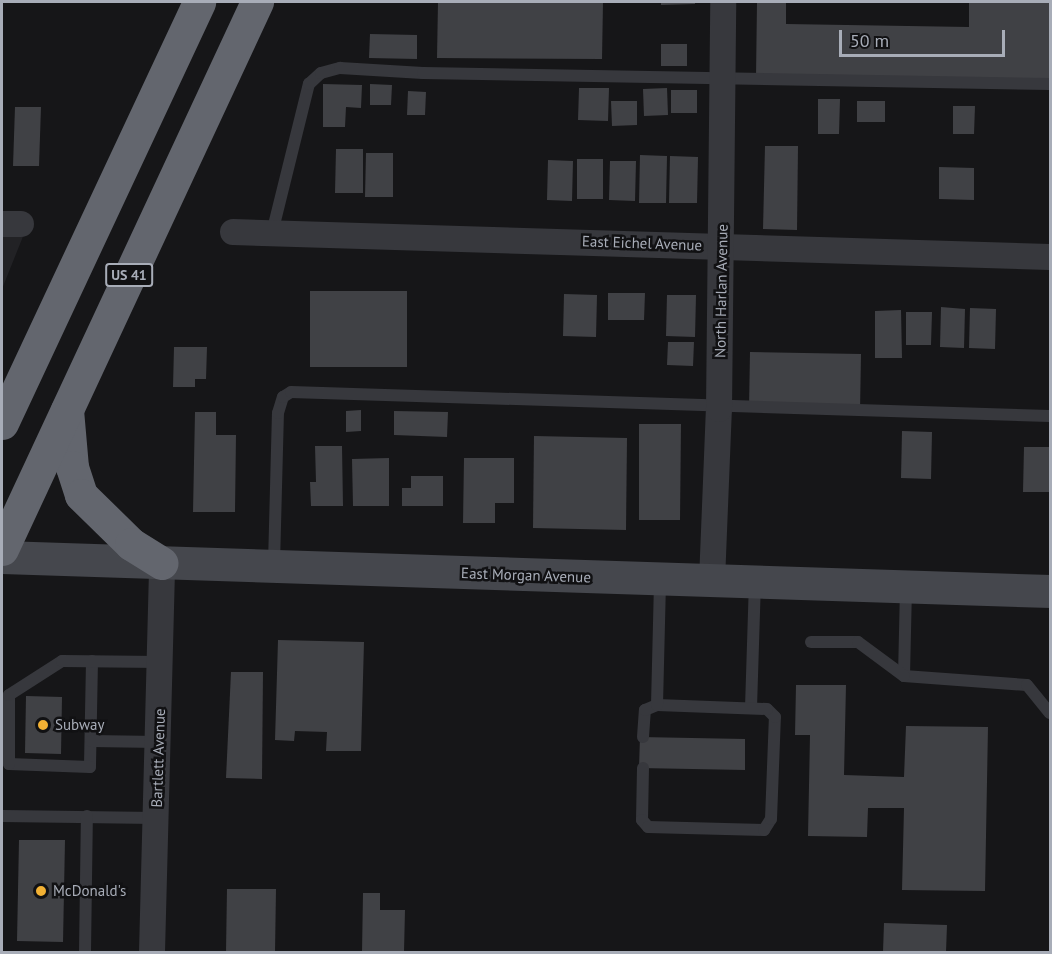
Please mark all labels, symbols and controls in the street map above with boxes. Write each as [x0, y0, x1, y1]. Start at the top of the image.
scale bar [842, 18, 1008, 56]
text: 50 m [850, 29, 889, 52]
street label: North Harlan Avenue [711, 224, 731, 358]
street label: East Eichel Avenue [581, 232, 703, 254]
road number: US 41 [105, 264, 153, 286]
street label: East Morgan Avenue [461, 564, 591, 586]
street label: Bartlett Avenue [147, 708, 169, 808]
place label: Subway [55, 716, 104, 734]
marker: Subway [36, 718, 50, 732]
place label: McDonald's [53, 882, 126, 900]
marker: McDonald's [34, 884, 48, 898]

